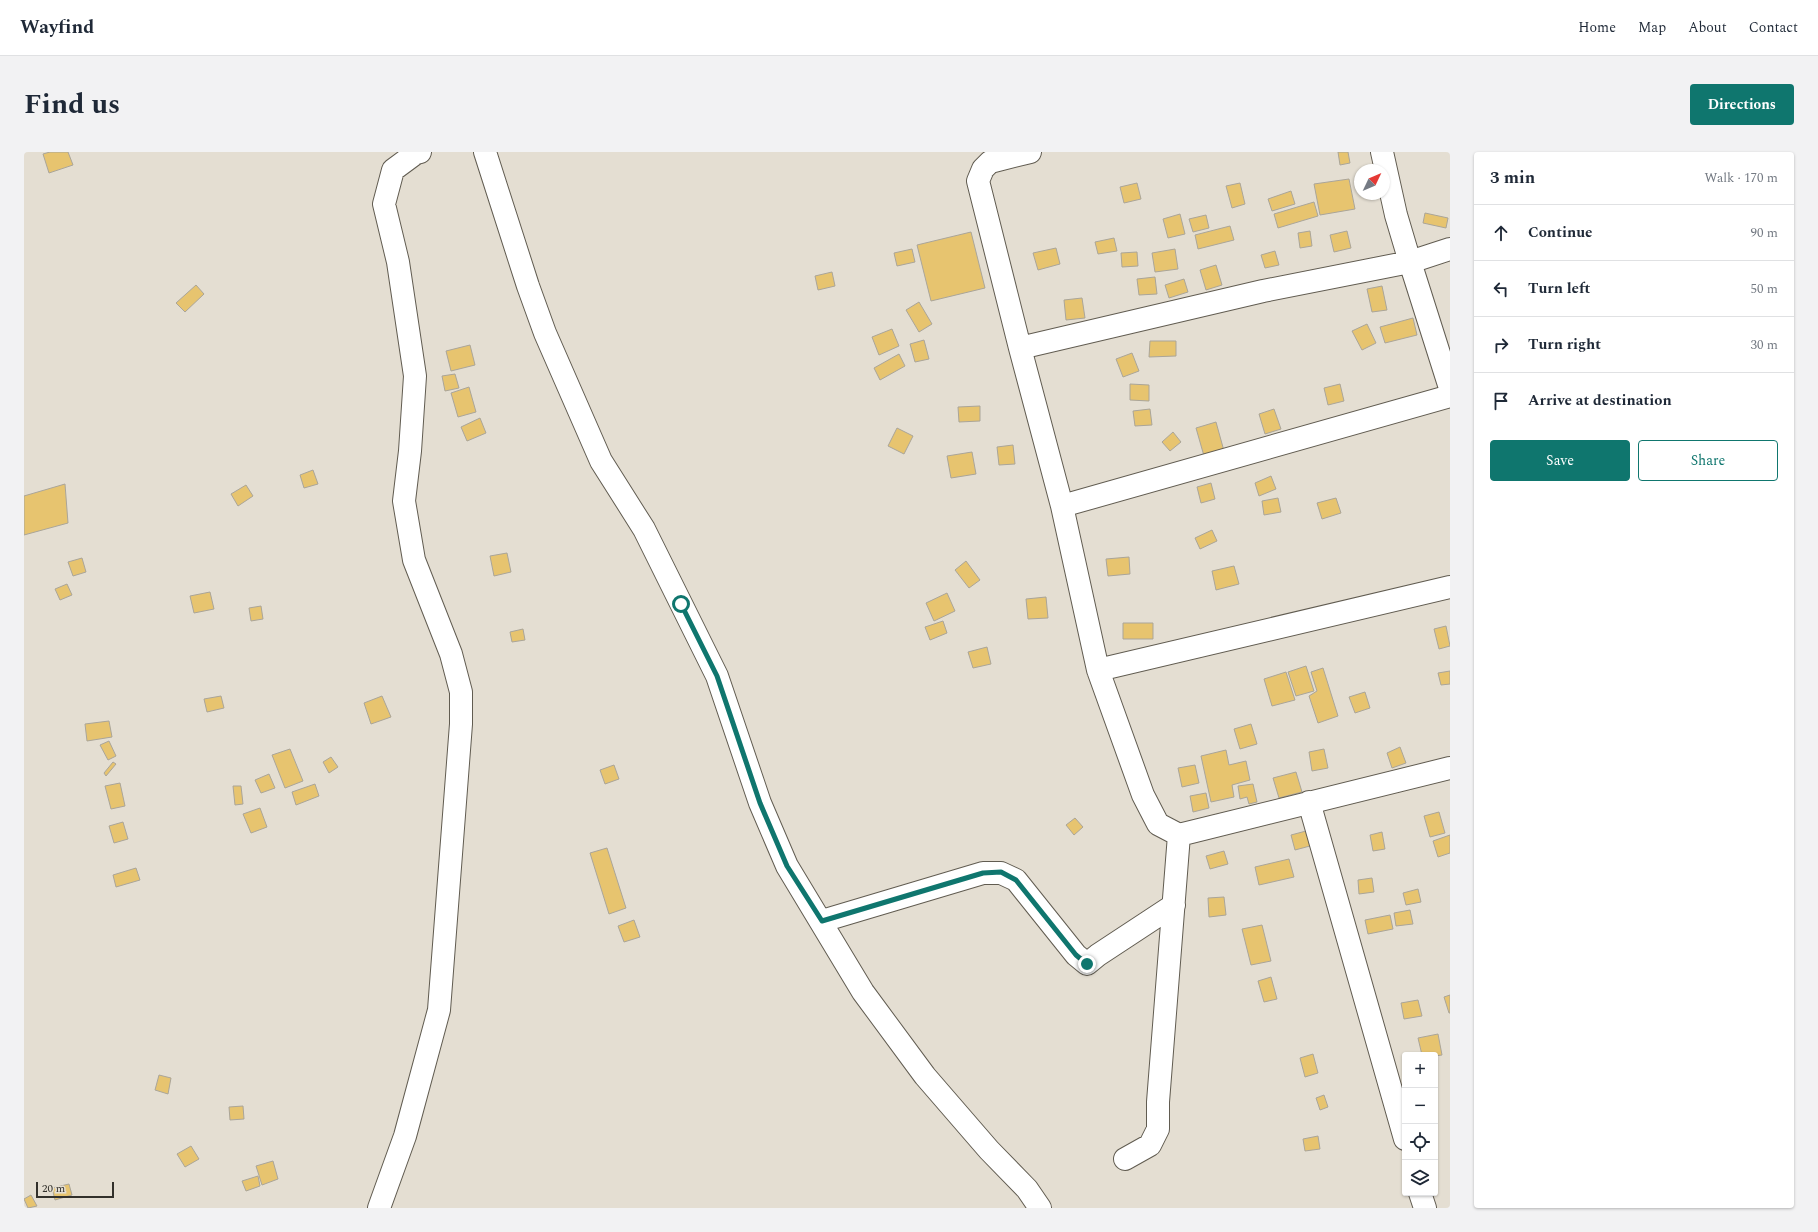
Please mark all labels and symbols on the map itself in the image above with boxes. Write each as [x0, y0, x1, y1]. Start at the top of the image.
north arrow [1354, 164, 1390, 200]
route start [672, 595, 690, 613]
route end [1078, 955, 1096, 973]
scale bar [36, 1180, 114, 1199]

